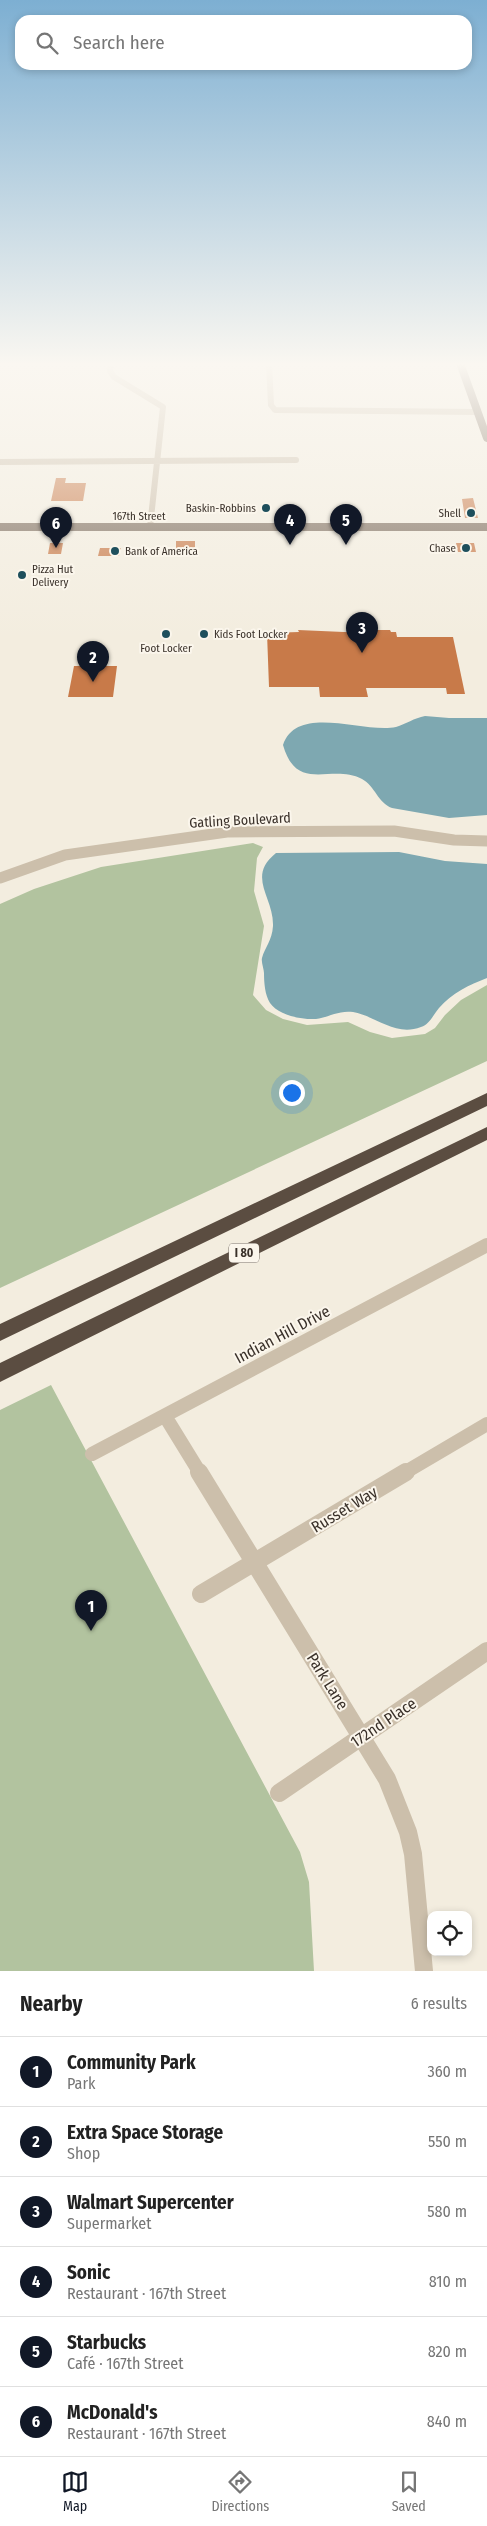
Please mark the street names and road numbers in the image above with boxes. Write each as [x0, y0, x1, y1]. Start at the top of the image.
street label: 167th Street [112, 510, 166, 523]
street label: Gatling Boulevard [189, 809, 291, 832]
road number: I 80 [229, 1244, 259, 1262]
street label: Indian Hill Drive [231, 1301, 333, 1367]
street label: Russet Way [308, 1482, 381, 1537]
street label: Park Lane [303, 1649, 352, 1713]
street label: 172nd Place [347, 1694, 420, 1751]

